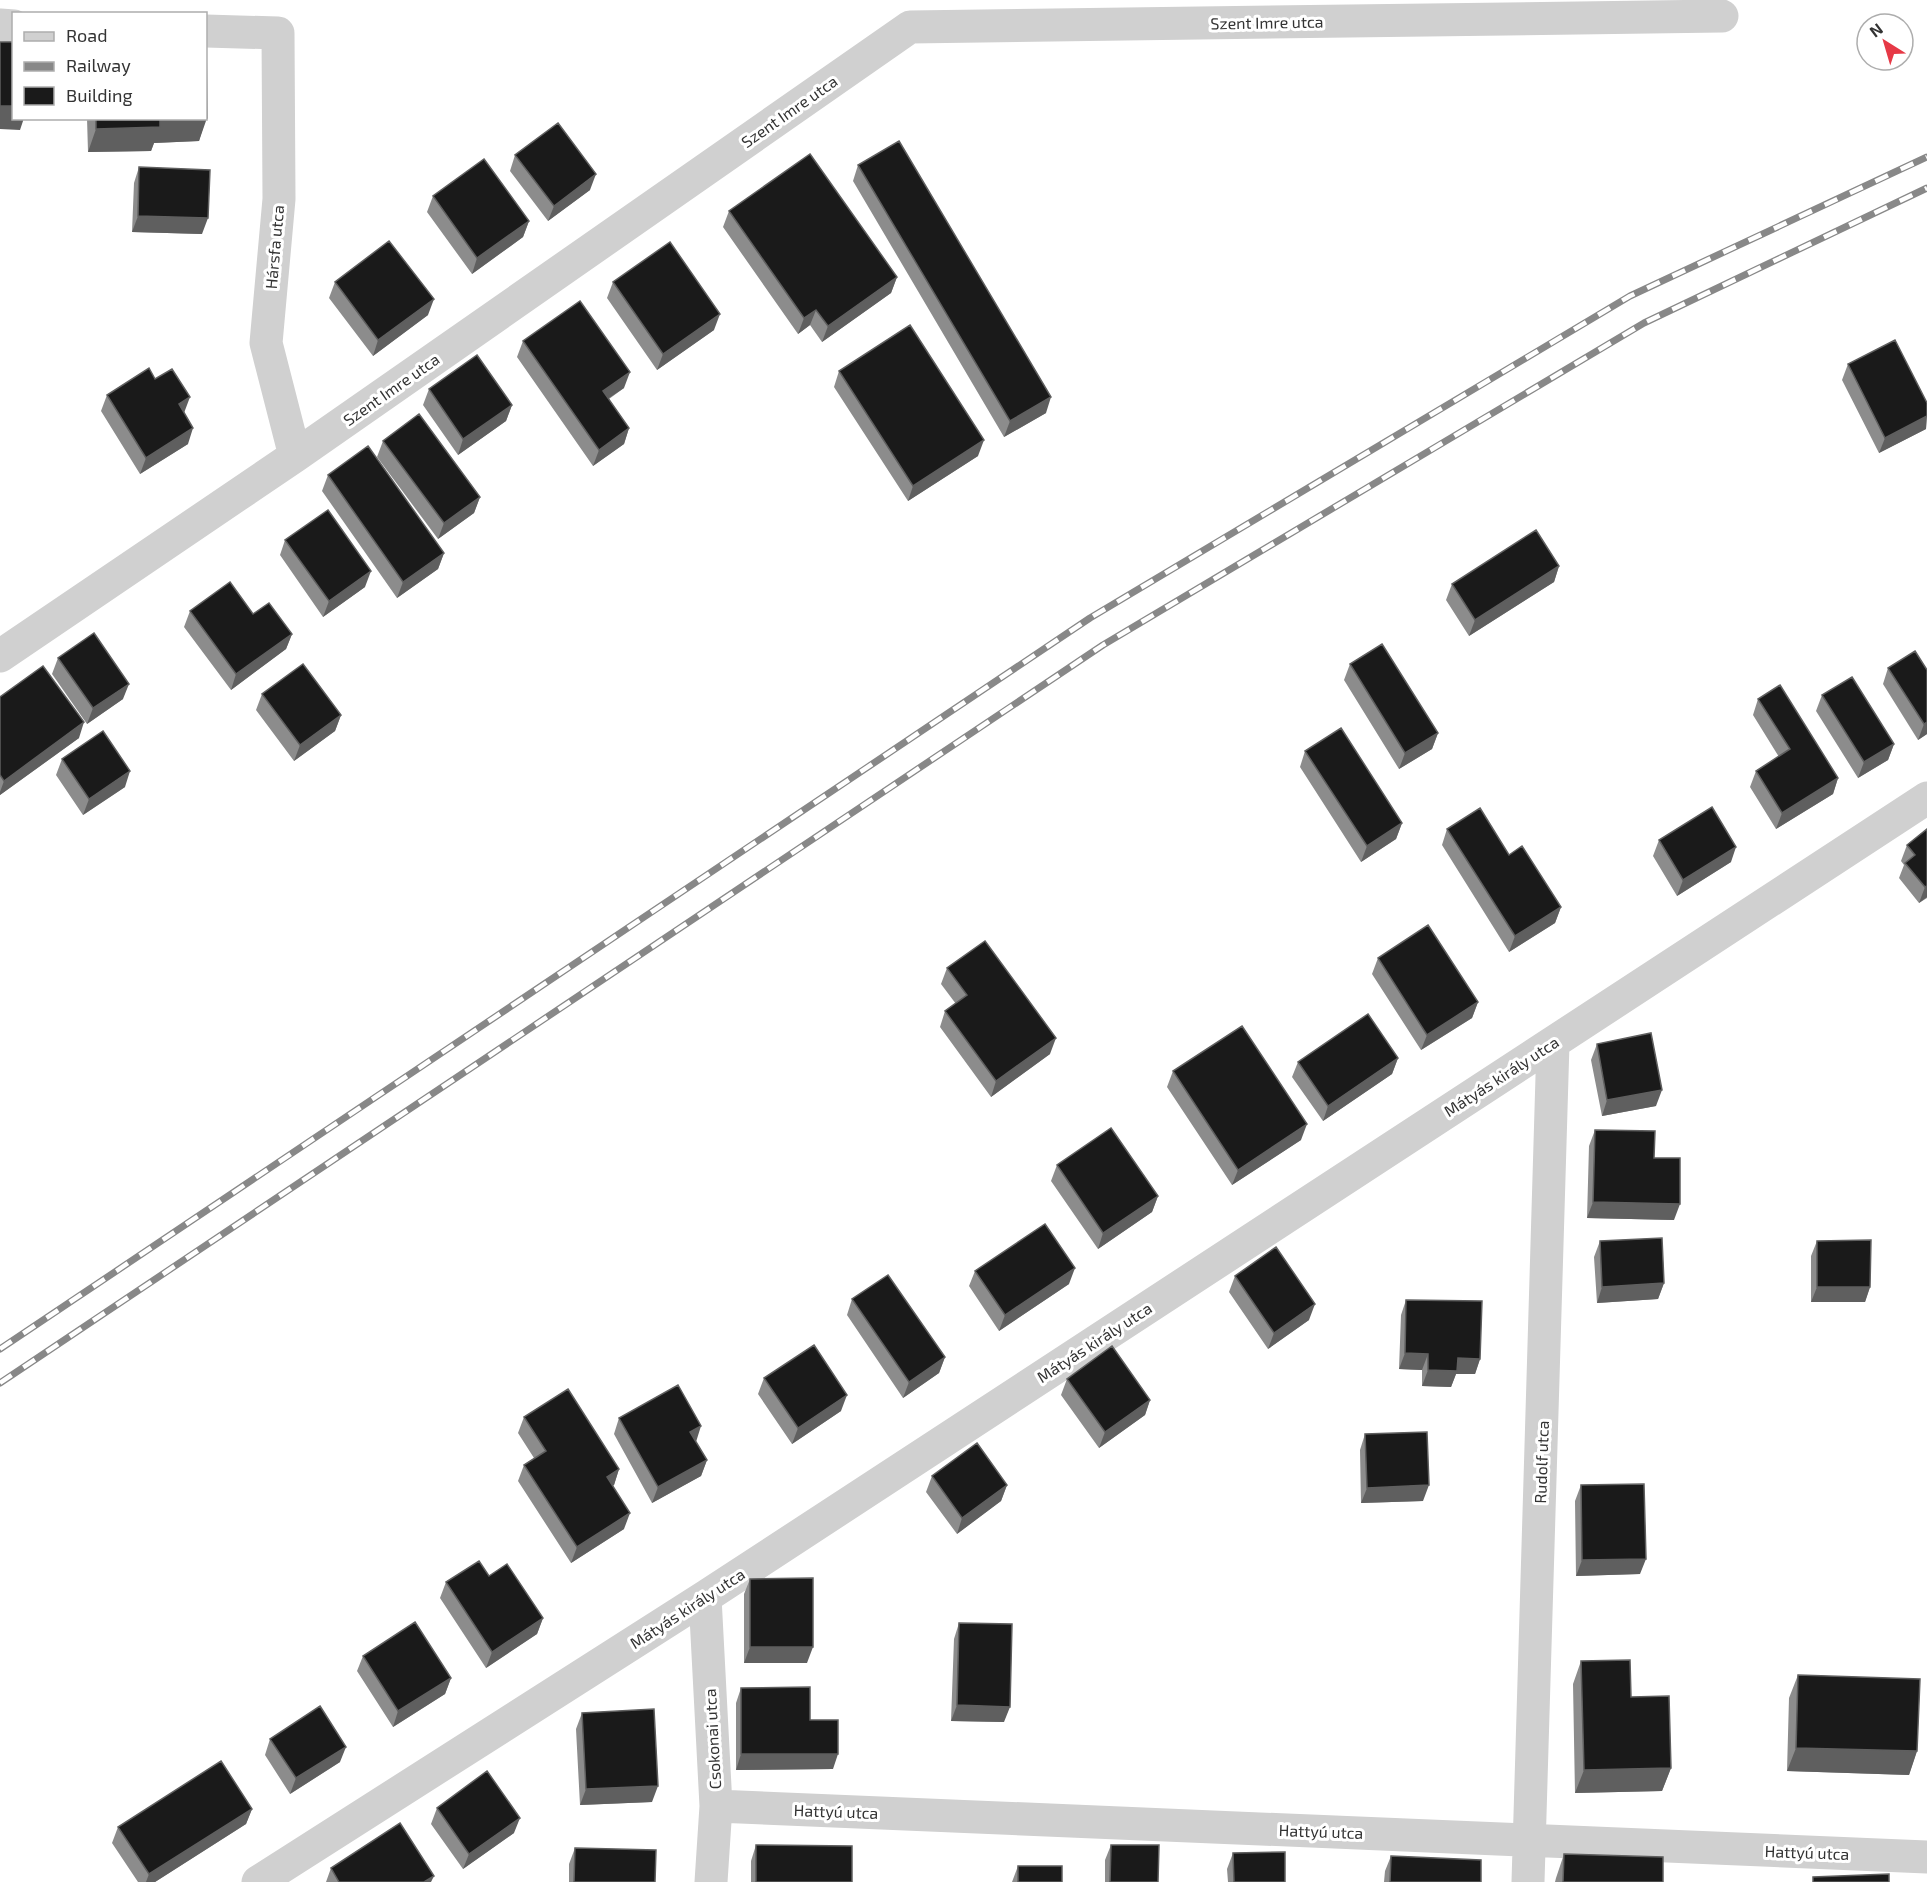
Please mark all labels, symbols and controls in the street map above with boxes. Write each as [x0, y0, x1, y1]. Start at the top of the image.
legend [12, 12, 207, 120]
street label: Szent Imre utca [1210, 12, 1324, 32]
north arrow [1855, 12, 1915, 72]
text: N [1865, 19, 1886, 41]
text: Road [66, 24, 107, 46]
text: Railway [66, 54, 131, 76]
street label: Szent Imre utca [737, 71, 841, 151]
text: Building [66, 84, 133, 106]
street label: Hársfa utca [261, 204, 287, 290]
street label: Szent Imre utca [339, 349, 443, 429]
street label: Mátyás király utca [1440, 1032, 1562, 1120]
street label: Mátyás király utca [1033, 1298, 1155, 1386]
street label: Rudolf utca [1530, 1420, 1552, 1504]
street label: Mátyás király utca [626, 1564, 748, 1652]
street label: Csokonai utca [700, 1688, 724, 1790]
street label: Hattyú utca [793, 1800, 879, 1822]
street label: Hattyú utca [1278, 1820, 1364, 1842]
street label: Hattyú utca [1764, 1841, 1850, 1863]

